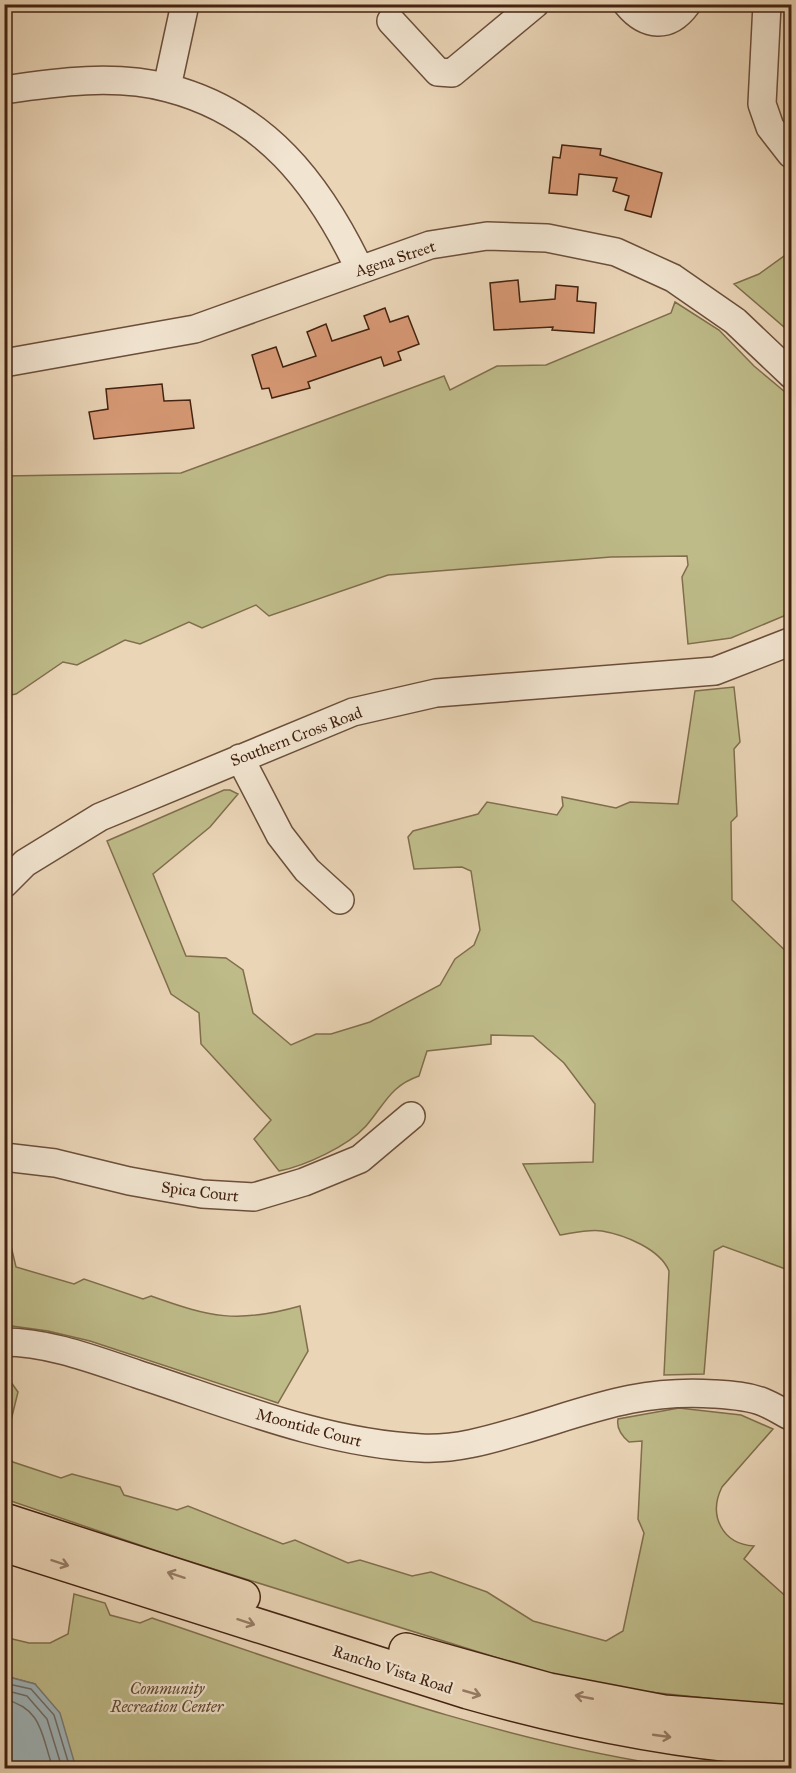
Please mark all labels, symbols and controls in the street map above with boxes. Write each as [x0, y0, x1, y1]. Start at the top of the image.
street label: Agena Street [352, 236, 438, 282]
street label: Southern Cross Road [228, 703, 365, 770]
street label: Spica Court [160, 1177, 240, 1206]
street label: Moontide Court [254, 1404, 364, 1451]
one-way arrow [50, 1558, 69, 1569]
one-way arrow [167, 1569, 186, 1580]
one-way arrow [236, 1617, 255, 1628]
street label: Rancho Vista Road [330, 1641, 455, 1698]
park label: Community Recreation Center [110, 1679, 225, 1716]
one-way arrow [462, 1688, 481, 1699]
one-way arrow [575, 1691, 594, 1702]
one-way arrow [652, 1731, 671, 1742]

